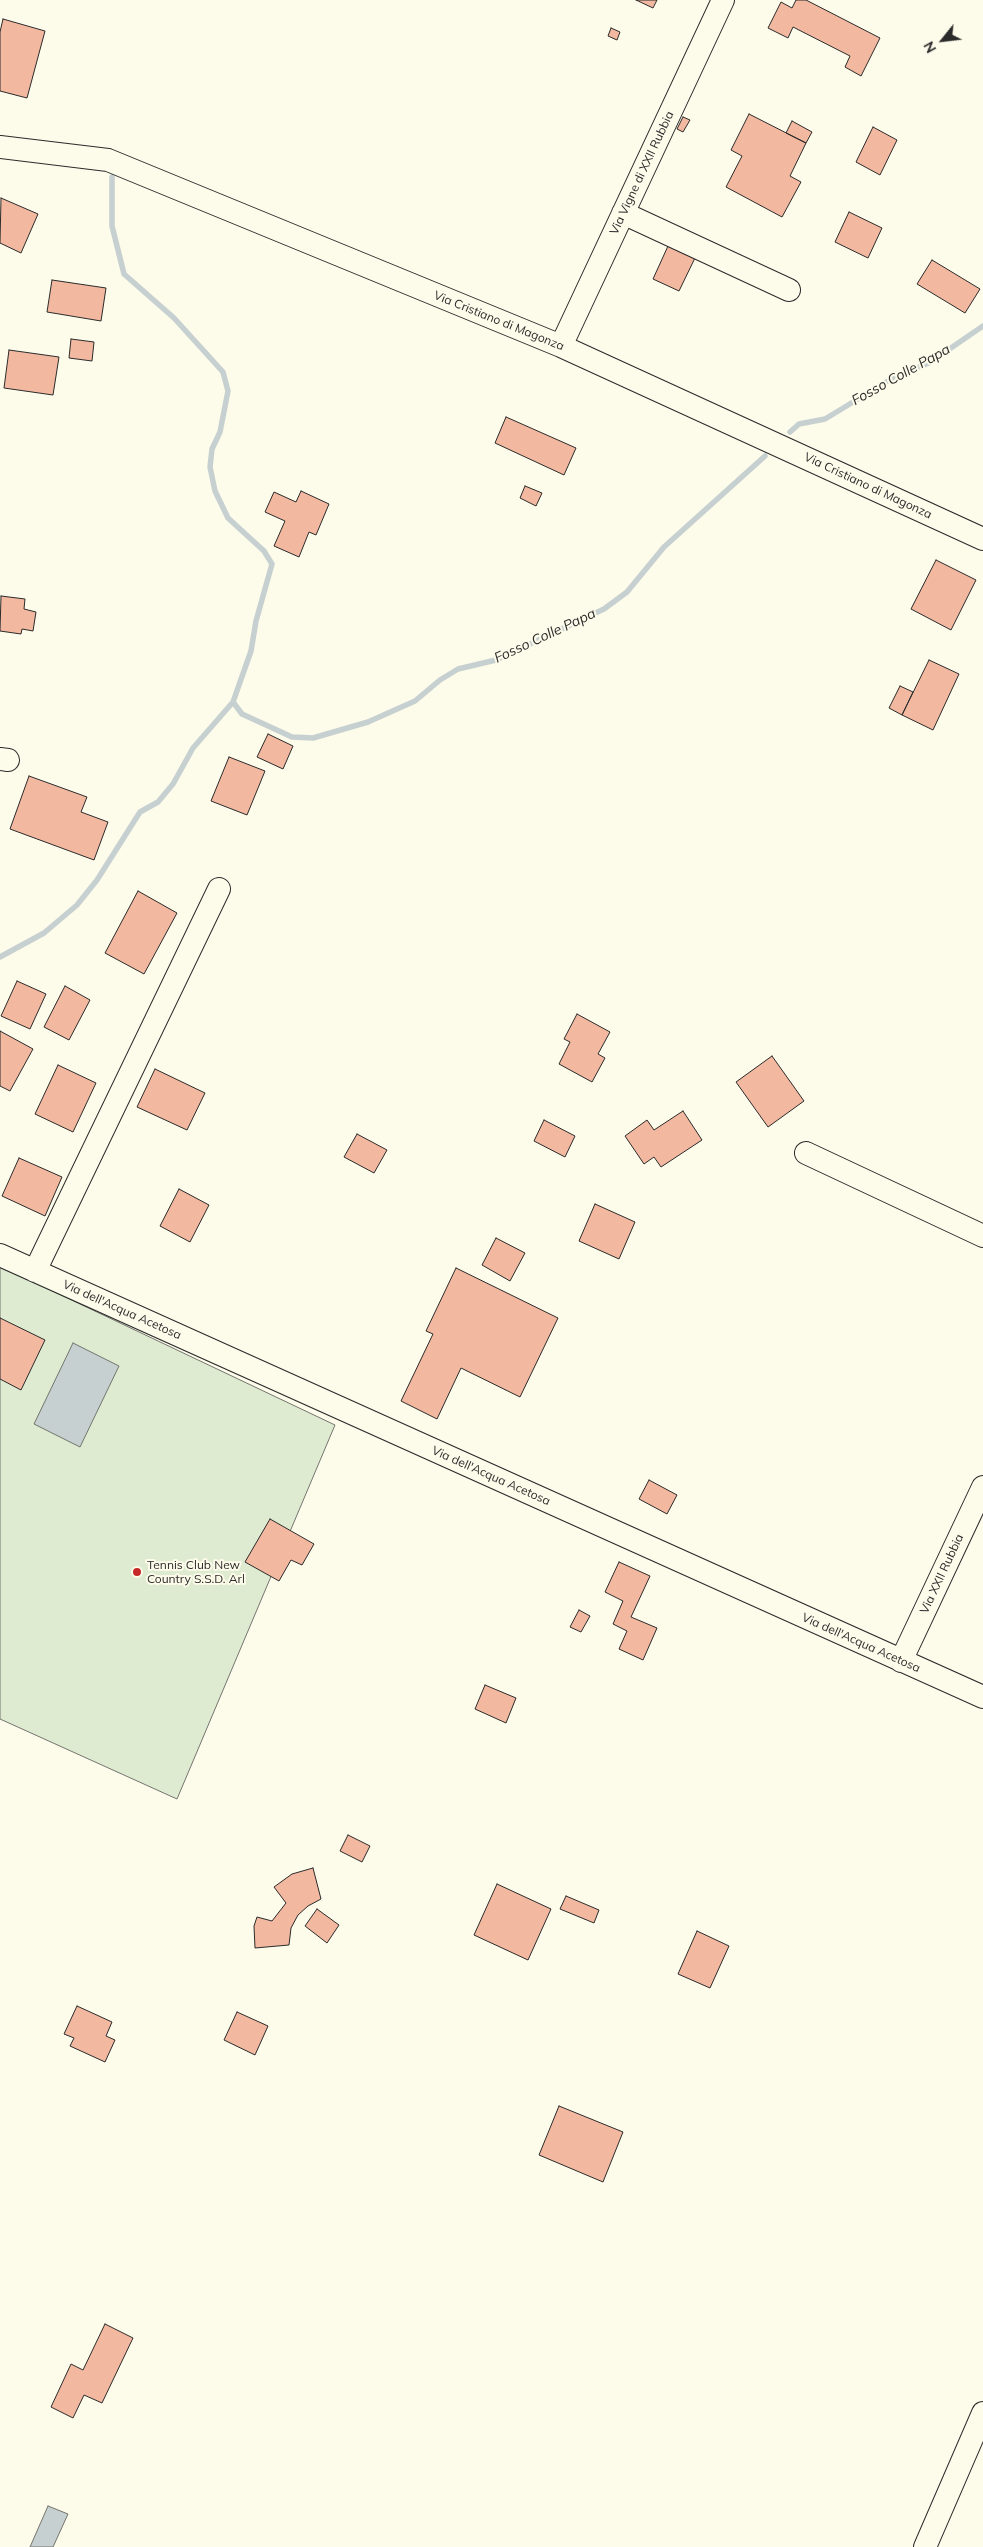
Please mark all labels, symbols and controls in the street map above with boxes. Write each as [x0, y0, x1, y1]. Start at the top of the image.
north arrow [918, 15, 968, 65]
text: N [919, 38, 940, 56]
street label: Via Vigne di XXII Rubbia [607, 109, 677, 237]
street label: Via Cristiano di Magonza [432, 288, 566, 354]
water label: Fosso Colle Papa [849, 341, 953, 409]
street label: Via Cristiano di Magonza [802, 450, 934, 522]
water label: Fosso Colle Papa [492, 605, 598, 667]
street label: Via dell'Acqua Acetosa [61, 1277, 183, 1343]
street label: Via dell'Acqua Acetosa [430, 1443, 552, 1509]
street label: Via XXII Rubbia [917, 1532, 967, 1616]
place label: Tennis Club New Country S.S.D. Arl [147, 1558, 245, 1586]
marker: Tennis Club New Country S.S.D. Arl [131, 1566, 143, 1578]
street label: Via dell'Acqua Acetosa [800, 1610, 922, 1676]

